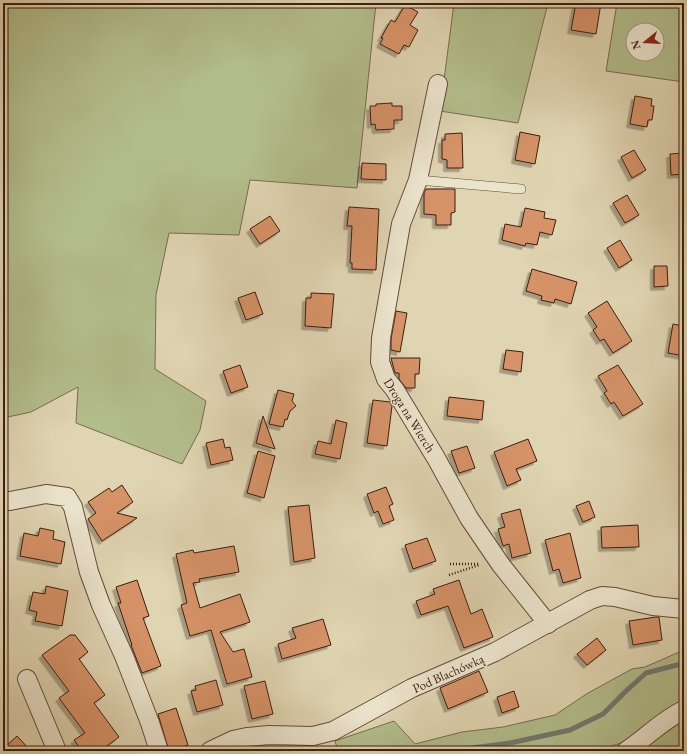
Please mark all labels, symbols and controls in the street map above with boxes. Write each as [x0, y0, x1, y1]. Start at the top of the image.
north arrow [625, 22, 665, 62]
text: N [627, 39, 644, 51]
street label: Droga na Wierch [380, 375, 439, 456]
street label: Pod Blachówką [410, 650, 487, 697]

